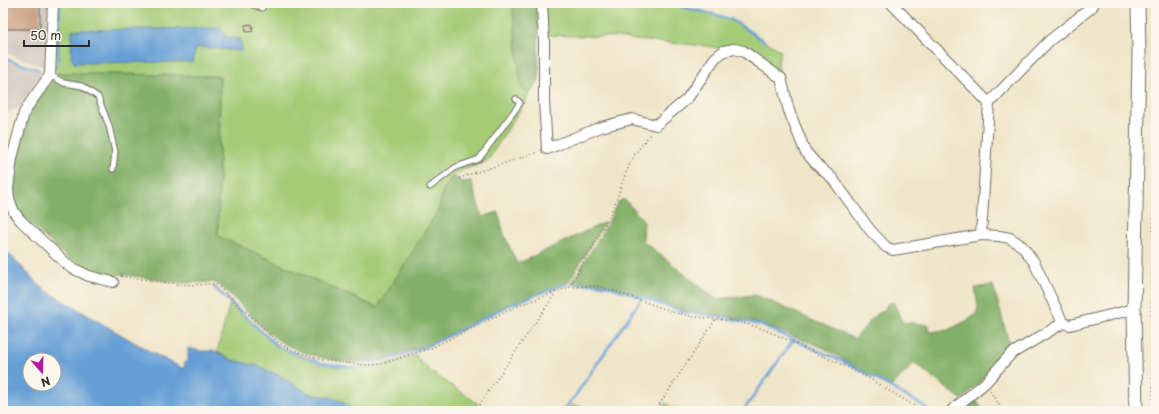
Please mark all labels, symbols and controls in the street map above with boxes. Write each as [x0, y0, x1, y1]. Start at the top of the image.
scale bar [24, 22, 89, 48]
text: 50 m [30, 26, 61, 44]
north arrow [22, 352, 62, 392]
text: N [38, 372, 53, 391]

